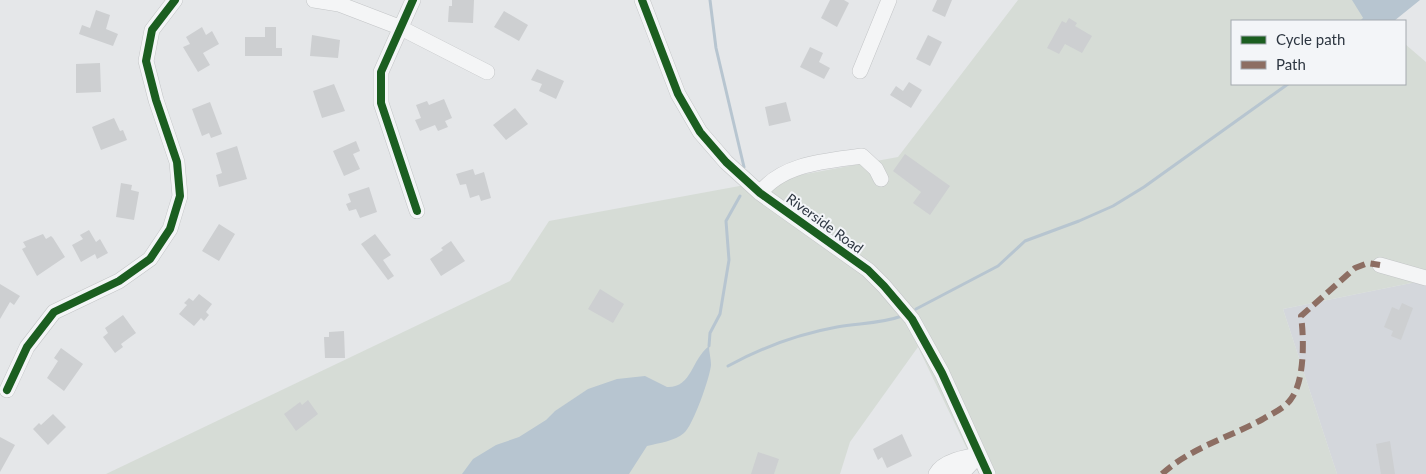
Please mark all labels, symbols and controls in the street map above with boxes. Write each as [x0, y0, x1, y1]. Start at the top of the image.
legend [1231, 20, 1406, 85]
text: Cycle path [1276, 30, 1345, 48]
text: Path [1276, 55, 1306, 73]
street label: Riverside Road [783, 189, 867, 257]

